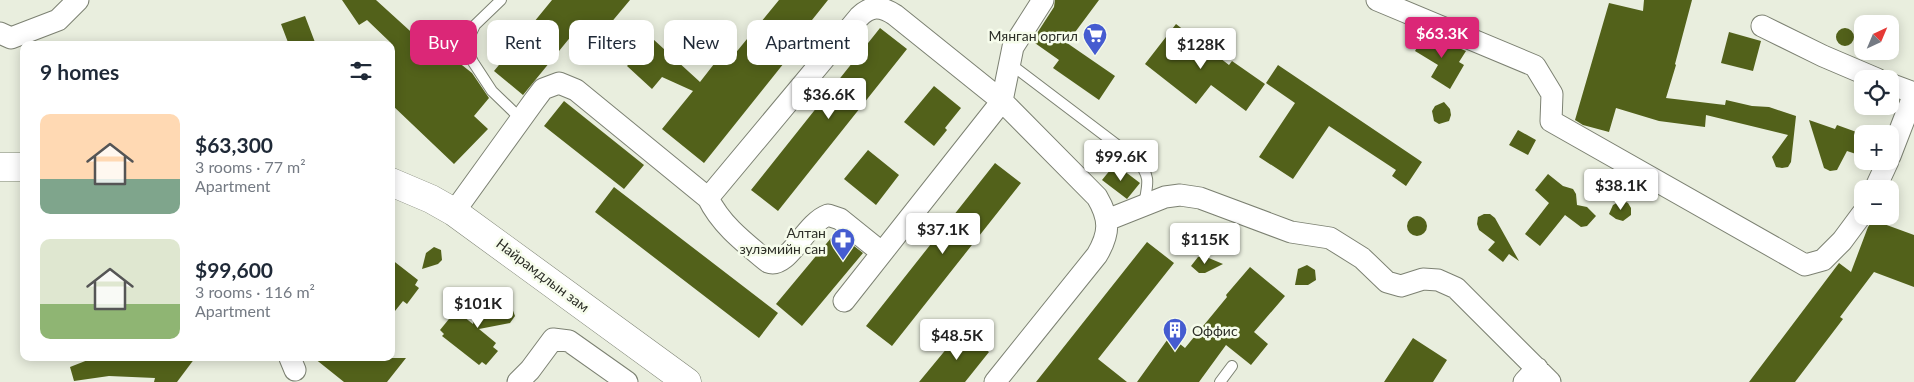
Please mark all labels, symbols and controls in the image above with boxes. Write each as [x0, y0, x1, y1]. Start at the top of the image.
north arrow [1854, 15, 1899, 60]
map controls [1854, 15, 1899, 225]
pin: $63.3K [1401, 17, 1483, 59]
chip: Buy [410, 20, 477, 65]
chip: Rent [487, 20, 559, 65]
chip: Filters [569, 20, 654, 65]
chip: New [664, 20, 737, 65]
chip: Apartment [747, 20, 868, 65]
supermarket icon: Мянган оргил [1082, 22, 1108, 56]
text: $63.3K [1416, 23, 1468, 42]
place label: Мянган оргил [988, 27, 1078, 44]
pin: $128K [1166, 28, 1236, 70]
text: $128K [1177, 34, 1225, 53]
icon: filters [347, 57, 375, 85]
text: 9 homes [40, 59, 119, 84]
button: locate [1854, 70, 1899, 115]
pin: $36.6K [788, 78, 870, 120]
text: $36.6K [803, 84, 855, 103]
button: + [1854, 125, 1899, 170]
text: $63,300 [195, 132, 273, 157]
icon: home [80, 134, 140, 194]
pin: $99.6K [1080, 140, 1162, 182]
text: $99.6K [1095, 146, 1147, 165]
text: 3 rooms · 77 m² [195, 157, 306, 176]
pin: $38.1K [1580, 168, 1662, 211]
text: $38.1K [1595, 175, 1647, 194]
text: Apartment [195, 176, 270, 195]
button: − [1854, 180, 1899, 225]
pin: $37.1K [902, 212, 984, 255]
text: $37.1K [917, 219, 969, 238]
pin: $115K [1170, 222, 1240, 265]
place label: Алтан зулэмийн сан [739, 224, 826, 257]
pharmacy icon: Алтан зулэмийн сан [830, 227, 856, 261]
text: $115K [1181, 229, 1229, 248]
street label: Найрамдлын зам [493, 235, 593, 315]
text: $99,600 [195, 257, 273, 282]
icon: home [80, 259, 140, 319]
text: 3 rooms · 116 m² [195, 282, 315, 301]
pin: $101K [443, 286, 513, 329]
text: $101K [454, 293, 502, 312]
text: Apartment [195, 301, 270, 320]
building icon: Оффис [1162, 317, 1188, 351]
pin: $48.5K [916, 318, 998, 361]
place label: Оффис [1192, 322, 1238, 339]
text: $48.5K [931, 325, 983, 344]

